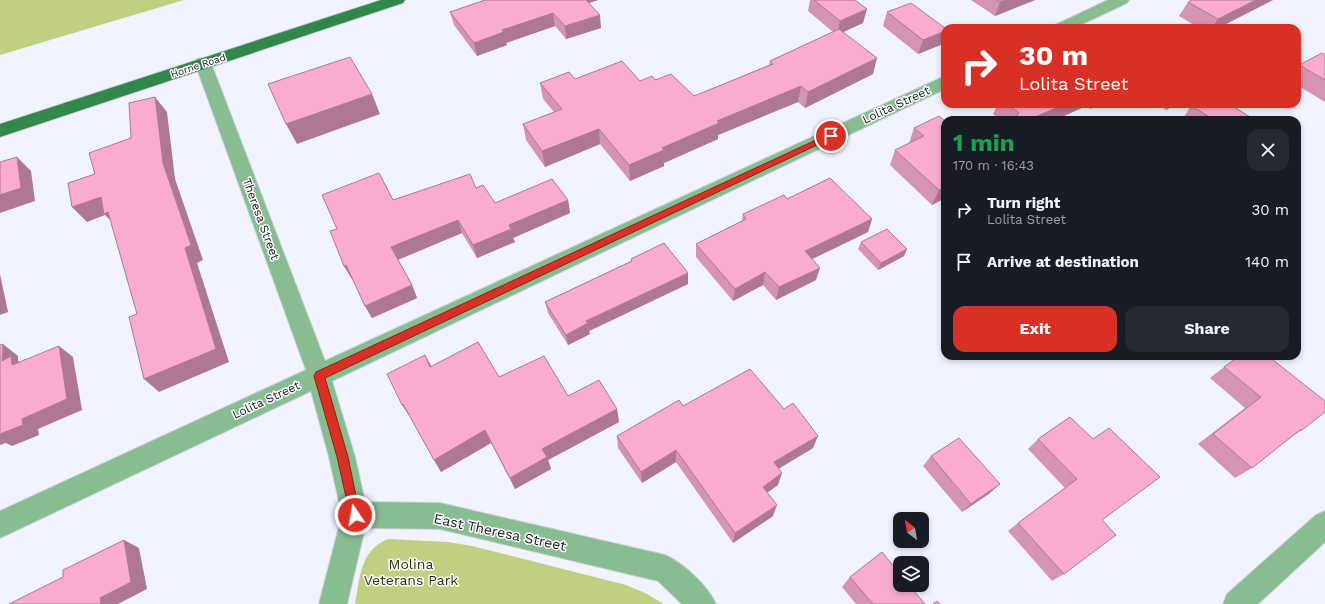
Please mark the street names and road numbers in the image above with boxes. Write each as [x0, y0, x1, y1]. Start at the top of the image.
street label: Horne Road [169, 51, 227, 80]
street label: Lolita Street [860, 83, 932, 127]
street label: Theresa Street [240, 176, 282, 262]
street label: Lolita Street [230, 378, 302, 422]
street label: East Theresa Street [432, 510, 568, 554]

